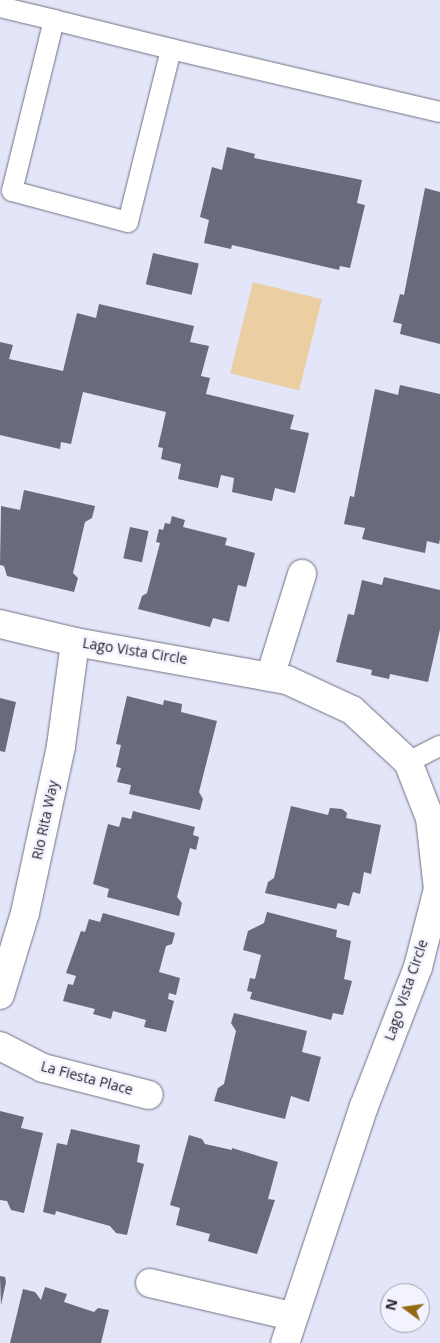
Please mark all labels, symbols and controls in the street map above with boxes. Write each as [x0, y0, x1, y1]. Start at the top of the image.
street label: Lago Vista Circle [81, 634, 189, 668]
street label: Rio Rita Way [28, 779, 62, 861]
street label: Lago Vista Circle [381, 937, 431, 1043]
street label: La Fiesta Place [39, 1058, 135, 1098]
north arrow [380, 1283, 430, 1333]
text: N [380, 1297, 402, 1312]

